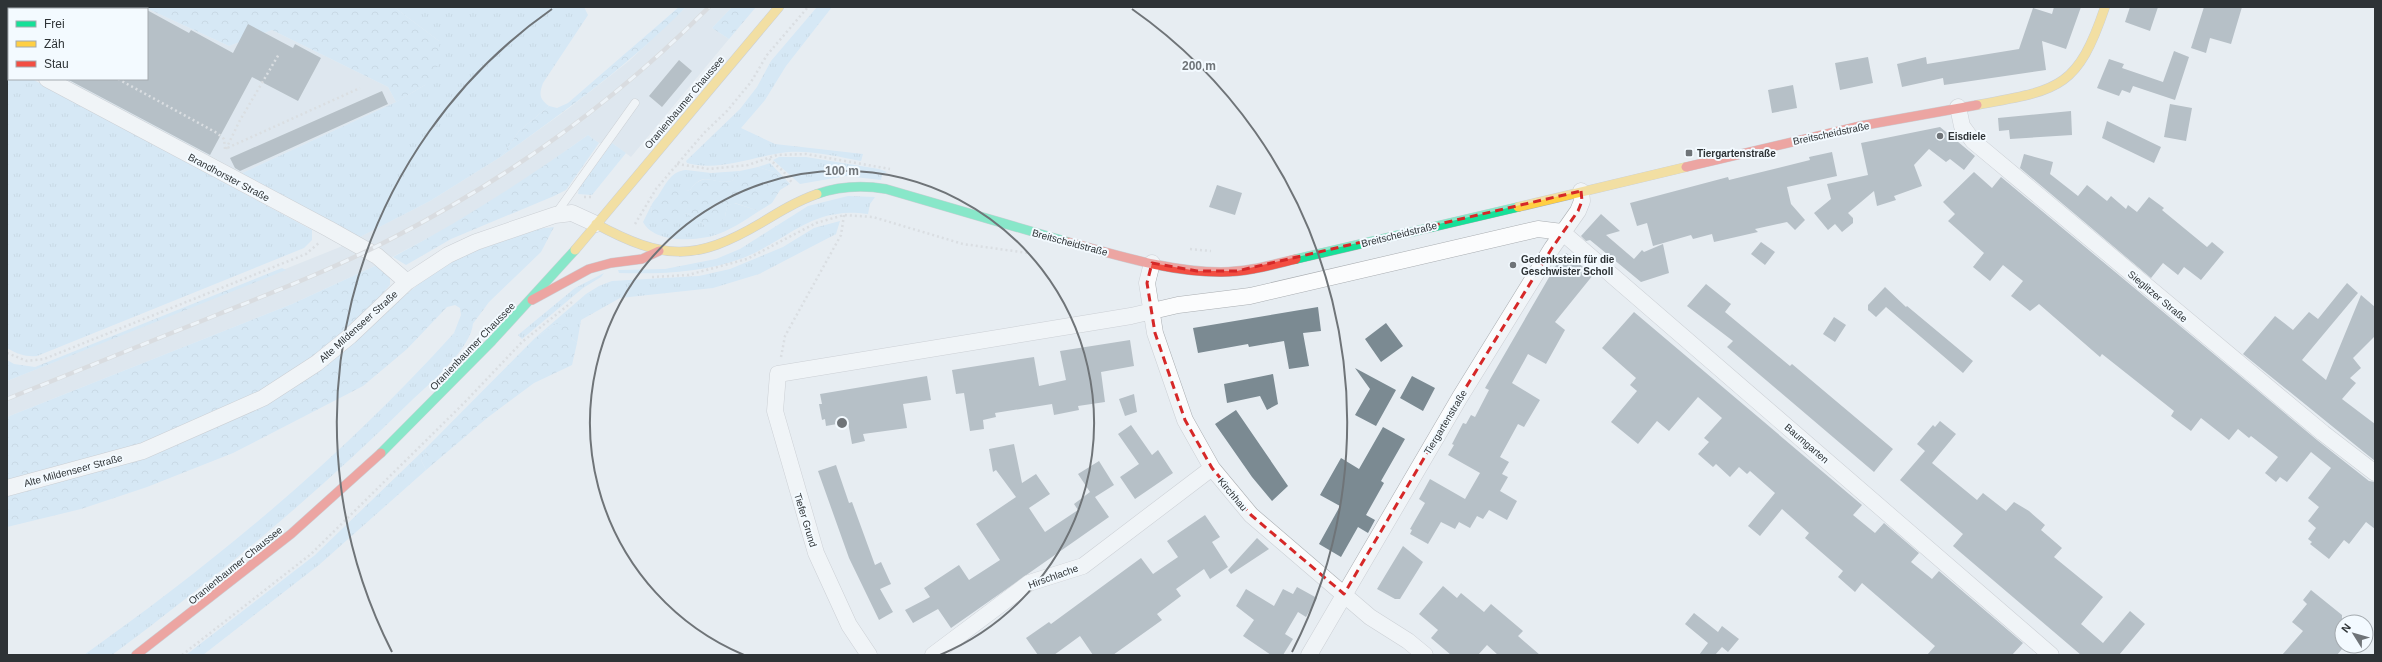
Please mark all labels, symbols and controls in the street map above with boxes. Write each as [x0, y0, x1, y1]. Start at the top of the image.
legend [8, 8, 148, 80]
text: Frei [44, 17, 65, 31]
text: Zäh [44, 37, 65, 51]
street label: Oranienbaumer Chaussee [642, 54, 727, 151]
text: Stau [44, 57, 69, 71]
text: 200 m [1182, 59, 1216, 73]
street label: Breitscheidstraße [1792, 120, 1871, 147]
marker: Eisdiele [1935, 131, 1945, 141]
place label: Eisdiele [1948, 131, 1986, 142]
marker: Tiergartenstraße [1684, 148, 1694, 158]
place label: Tiergartenstraße [1697, 148, 1776, 159]
street label: Brandhorster Straße [186, 151, 272, 204]
text: 100 m [825, 164, 859, 178]
street label: Breitscheidstraße [1360, 220, 1439, 249]
street label: Breitscheidstraße [1031, 227, 1109, 258]
place label: Gedenkstein für die Geschwister Scholl [1521, 254, 1615, 277]
marker: Gedenkstein für die Geschwister Scholl [1508, 260, 1518, 270]
street label: Sieglitzer Straße [2126, 268, 2190, 325]
street label: Alte Mildenseer Straße [317, 288, 400, 364]
street label: Oranienbaumer Chaussee [428, 300, 517, 392]
street label: Tiergartenstraße [1422, 388, 1469, 457]
centre of rings [835, 416, 849, 430]
street label: Baumgarten [1783, 421, 1831, 465]
street label: Alte Mildenseer Straße [23, 452, 124, 489]
street label: Kirchhau [1216, 476, 1250, 513]
street label: Tiefer Grund [792, 492, 819, 548]
street label: Oranienbaumer Chaussee [186, 524, 285, 607]
street label: Hirschlache [1027, 562, 1080, 591]
north arrow [2334, 614, 2374, 654]
text: N [2339, 621, 2353, 635]

